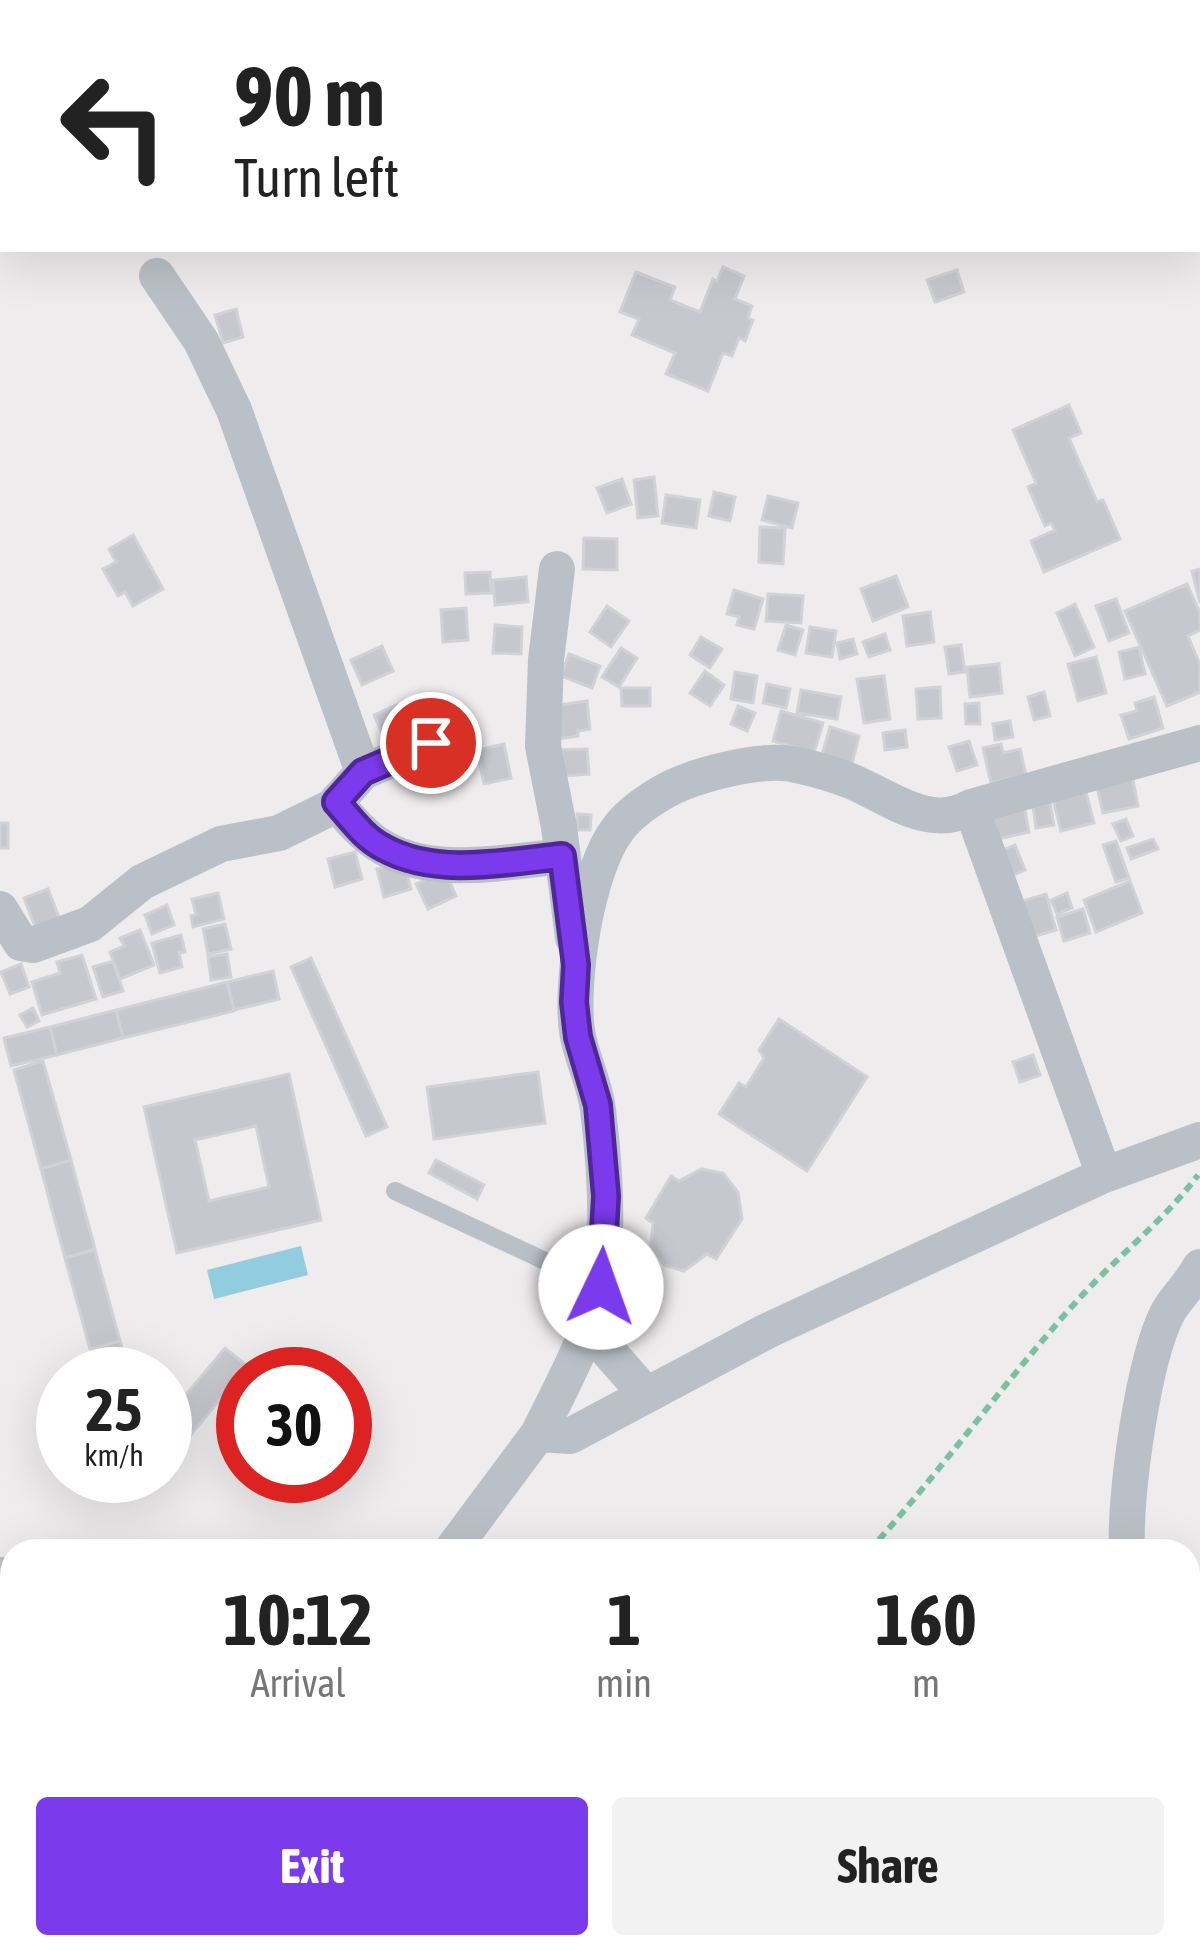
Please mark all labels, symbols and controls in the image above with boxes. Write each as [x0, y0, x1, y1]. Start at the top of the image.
icon: left [36, 48, 192, 204]
text: 90 m [234, 48, 385, 144]
text: Turn left [234, 147, 399, 208]
pin [380, 692, 482, 794]
icon: arrive [398, 710, 464, 776]
position arrow [538, 1224, 664, 1350]
speed limit sign: 30 [216, 1347, 372, 1503]
text: 25 [86, 1375, 142, 1444]
text: km/h [84, 1438, 144, 1472]
text: 10:12 [223, 1578, 373, 1660]
text: 1 [607, 1578, 641, 1660]
text: 160 [875, 1578, 977, 1660]
text: Arrival [250, 1661, 346, 1705]
text: min [596, 1661, 652, 1705]
text: m [912, 1661, 940, 1705]
button: Exit [36, 1797, 588, 1935]
button: Share [612, 1797, 1164, 1935]

